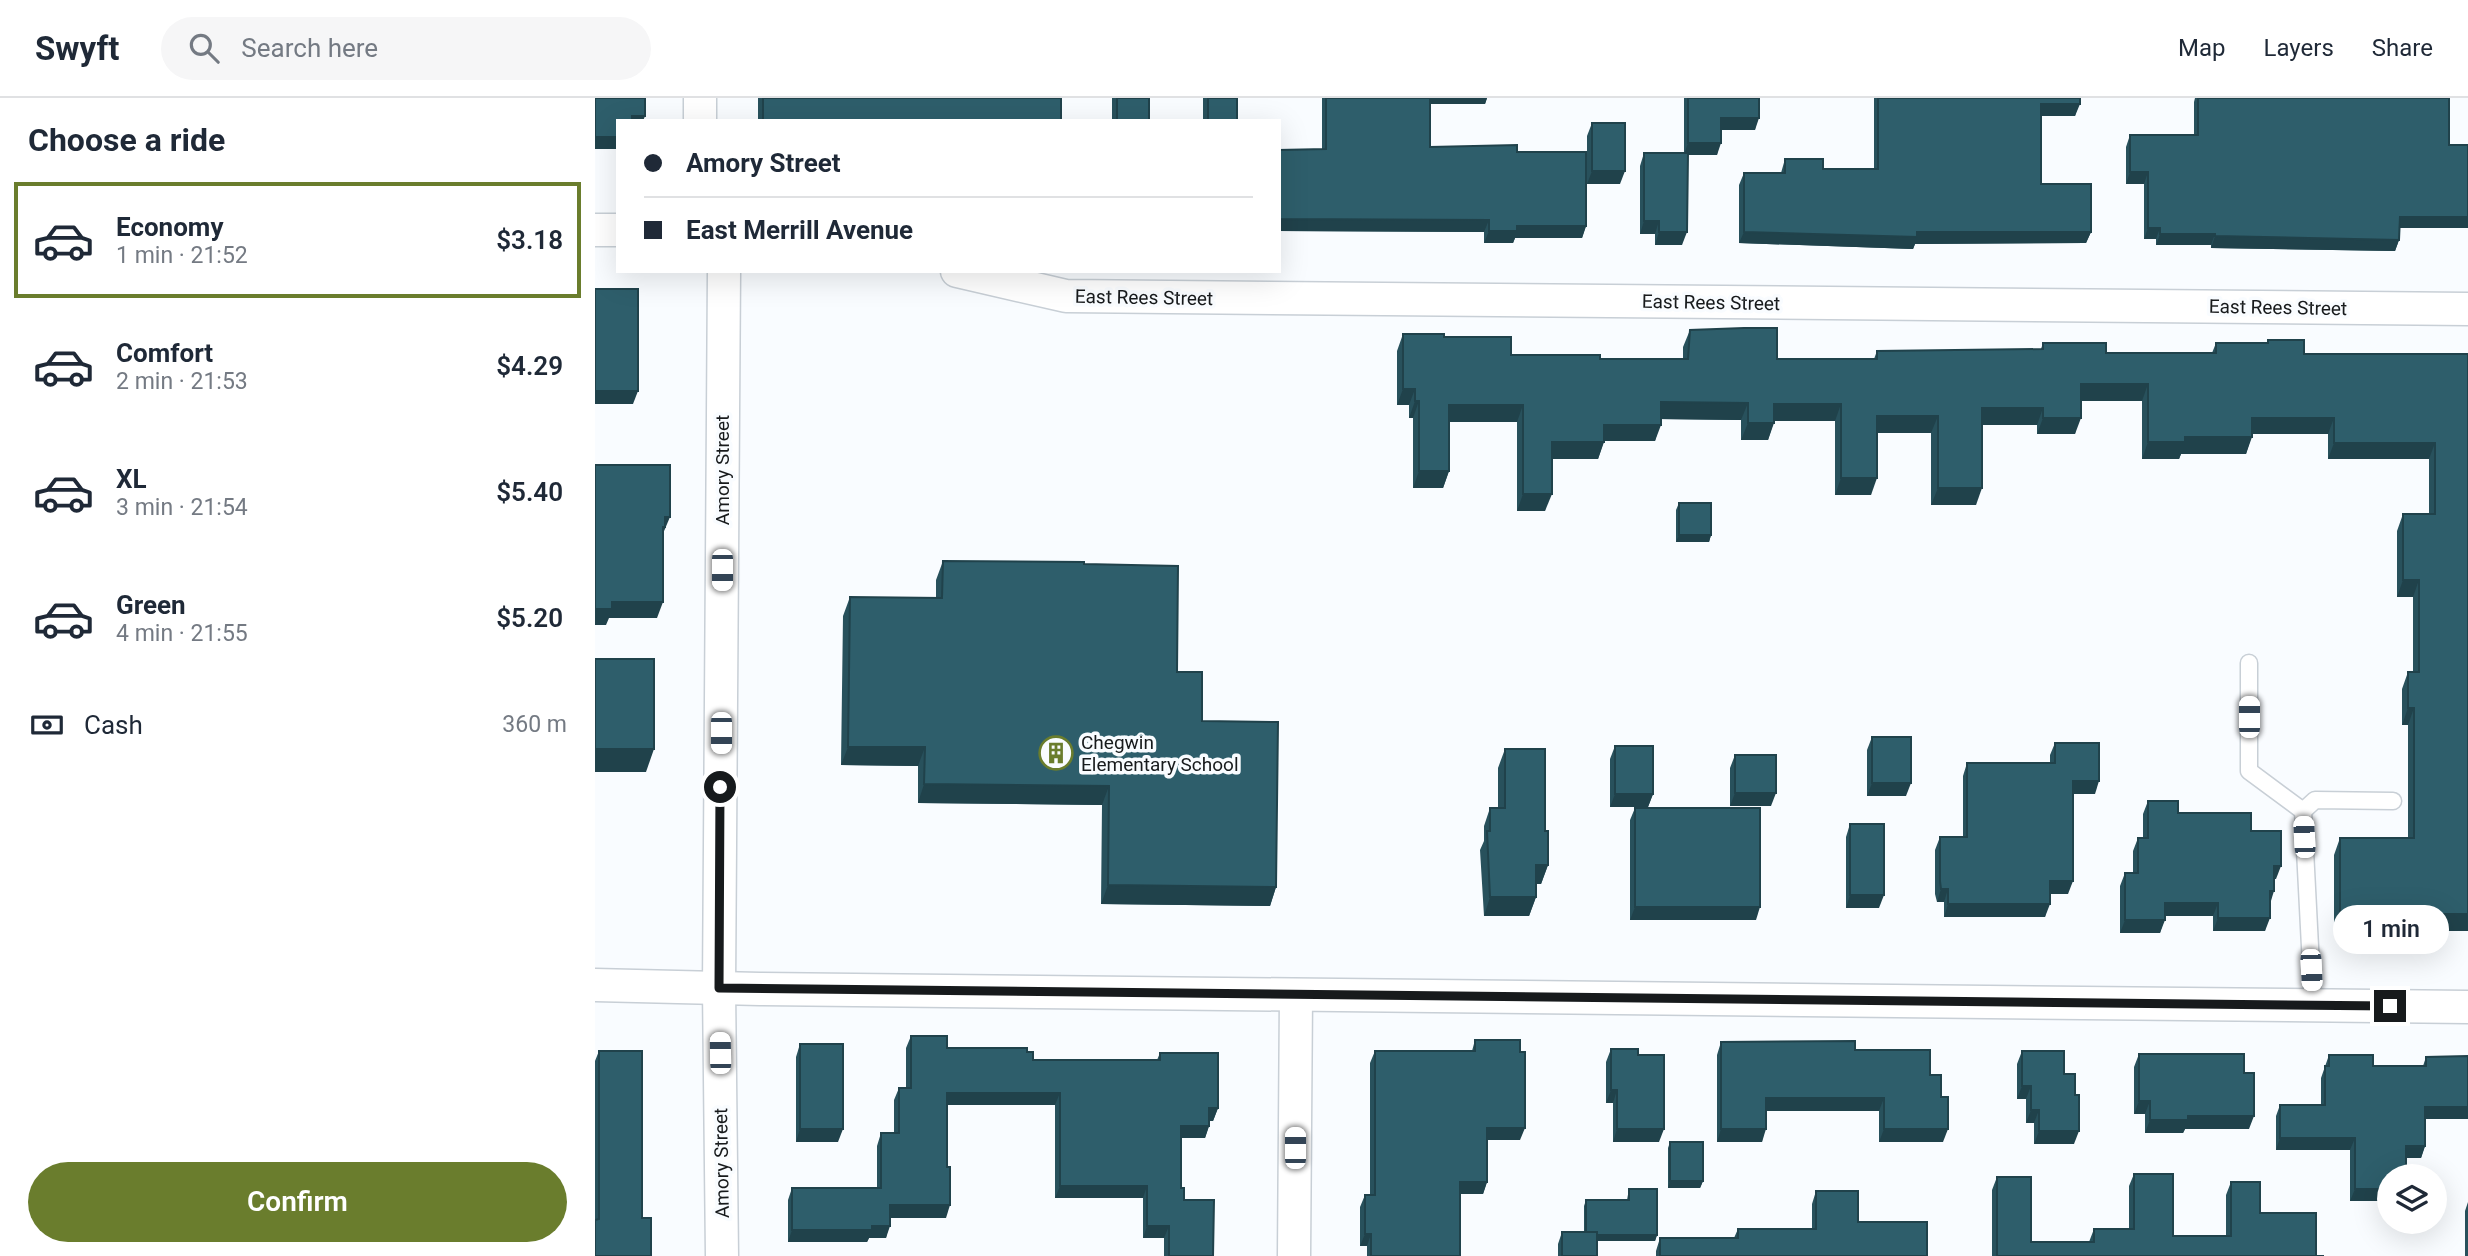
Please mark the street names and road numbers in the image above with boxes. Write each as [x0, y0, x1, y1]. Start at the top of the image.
street label: East Rees Street [1075, 285, 1213, 310]
street label: East Rees Street [1642, 290, 1780, 315]
street label: East Rees Street [2209, 295, 2347, 320]
street label: Amory Street [711, 415, 734, 525]
street label: Amory Street [709, 1108, 734, 1218]

